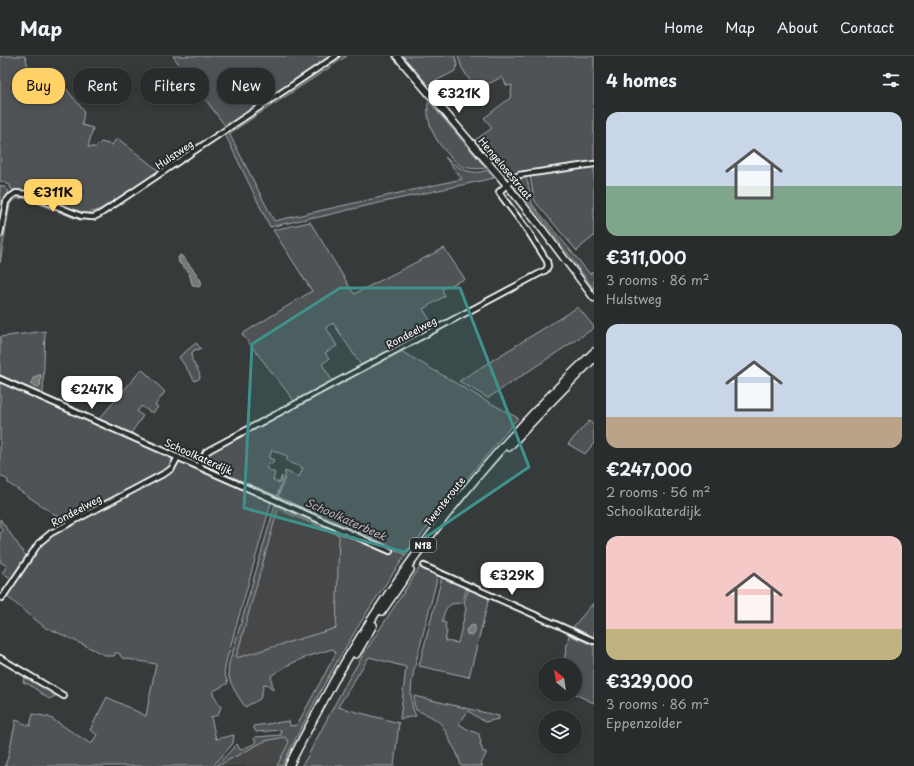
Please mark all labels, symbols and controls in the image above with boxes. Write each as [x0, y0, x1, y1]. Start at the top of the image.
text: Map [20, 14, 62, 42]
text: Home [664, 17, 703, 38]
text: Map [725, 17, 755, 38]
text: About [777, 17, 818, 38]
text: Contact [840, 17, 894, 38]
text: 4 homes [606, 67, 677, 93]
chip: Buy [12, 68, 65, 104]
chip: Rent [73, 68, 132, 104]
chip: Filters [140, 68, 209, 104]
chip: New [217, 68, 275, 104]
icon: filters [880, 69, 902, 91]
pin: €321K [431, 80, 487, 114]
text: €321K [437, 83, 481, 102]
street label: Hengelosestraat [475, 134, 537, 202]
street label: Hulstweg [152, 136, 196, 172]
icon: home [718, 138, 790, 210]
pin: €311K [25, 179, 81, 213]
text: €311K [33, 182, 73, 201]
text: €311,000 [606, 244, 686, 270]
text: 3 rooms · 86 m² [606, 270, 709, 289]
text: Hulstweg [606, 289, 662, 308]
street label: Rondeelweg [383, 312, 439, 352]
icon: home [718, 350, 790, 422]
pin: €247K [64, 376, 120, 410]
text: €247K [70, 379, 114, 398]
street label: Schoolkaterdijk [162, 434, 236, 478]
text: €247,000 [606, 456, 692, 482]
street label: Twenteroute [420, 473, 468, 529]
text: 2 rooms · 56 m² [606, 482, 710, 501]
street label: Rondeelweg [48, 490, 104, 530]
water label: Schoolkaterbeek [303, 493, 391, 545]
text: Schoolkaterdijk [606, 501, 702, 520]
road number: N18 [410, 538, 436, 552]
pin: €329K [484, 562, 540, 596]
icon: home [718, 562, 790, 634]
text: €329K [490, 565, 534, 584]
north arrow [538, 658, 582, 702]
map controls [538, 658, 582, 754]
text: €329,000 [606, 668, 693, 694]
text: 3 rooms · 86 m² [606, 694, 709, 713]
button: layers [538, 710, 582, 754]
text: Eppenzolder [606, 713, 682, 732]

